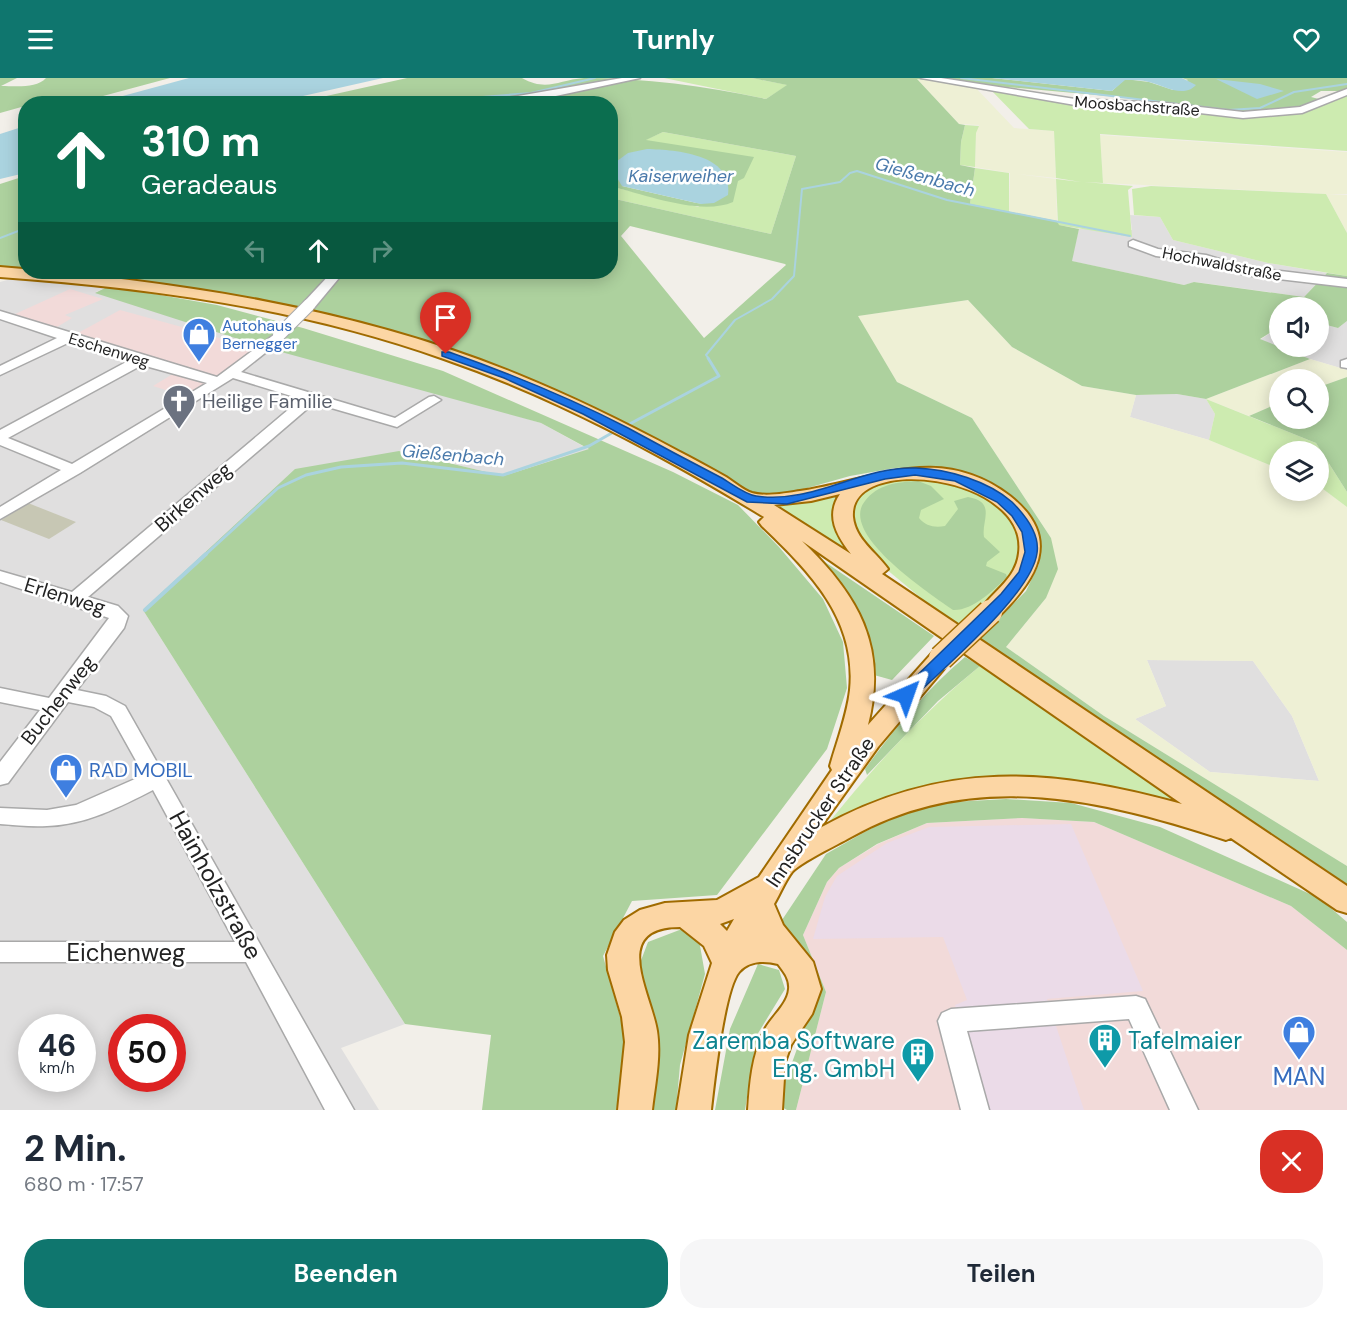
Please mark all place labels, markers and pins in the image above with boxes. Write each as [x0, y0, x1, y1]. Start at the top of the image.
pin [420, 292, 471, 354]
place label: Autohaus Bernegger [222, 315, 298, 354]
shop icon: Autohaus Bernegger [181, 316, 217, 363]
church icon: Heilige Familie [161, 383, 197, 430]
place label: Heilige Familie [202, 388, 333, 414]
shop icon: RAD MOBIL [48, 752, 84, 799]
place label: RAD MOBIL [89, 757, 193, 783]
shop icon: MAN [1281, 1014, 1317, 1061]
building icon: Tafelmaier [1087, 1022, 1123, 1069]
place label: Zaremba Software Eng. GmbH [692, 1025, 895, 1084]
place label: Tafelmaier [1128, 1025, 1242, 1056]
building icon: Zaremba Software Eng. GmbH [900, 1036, 936, 1083]
place label: MAN [1273, 1061, 1325, 1092]

